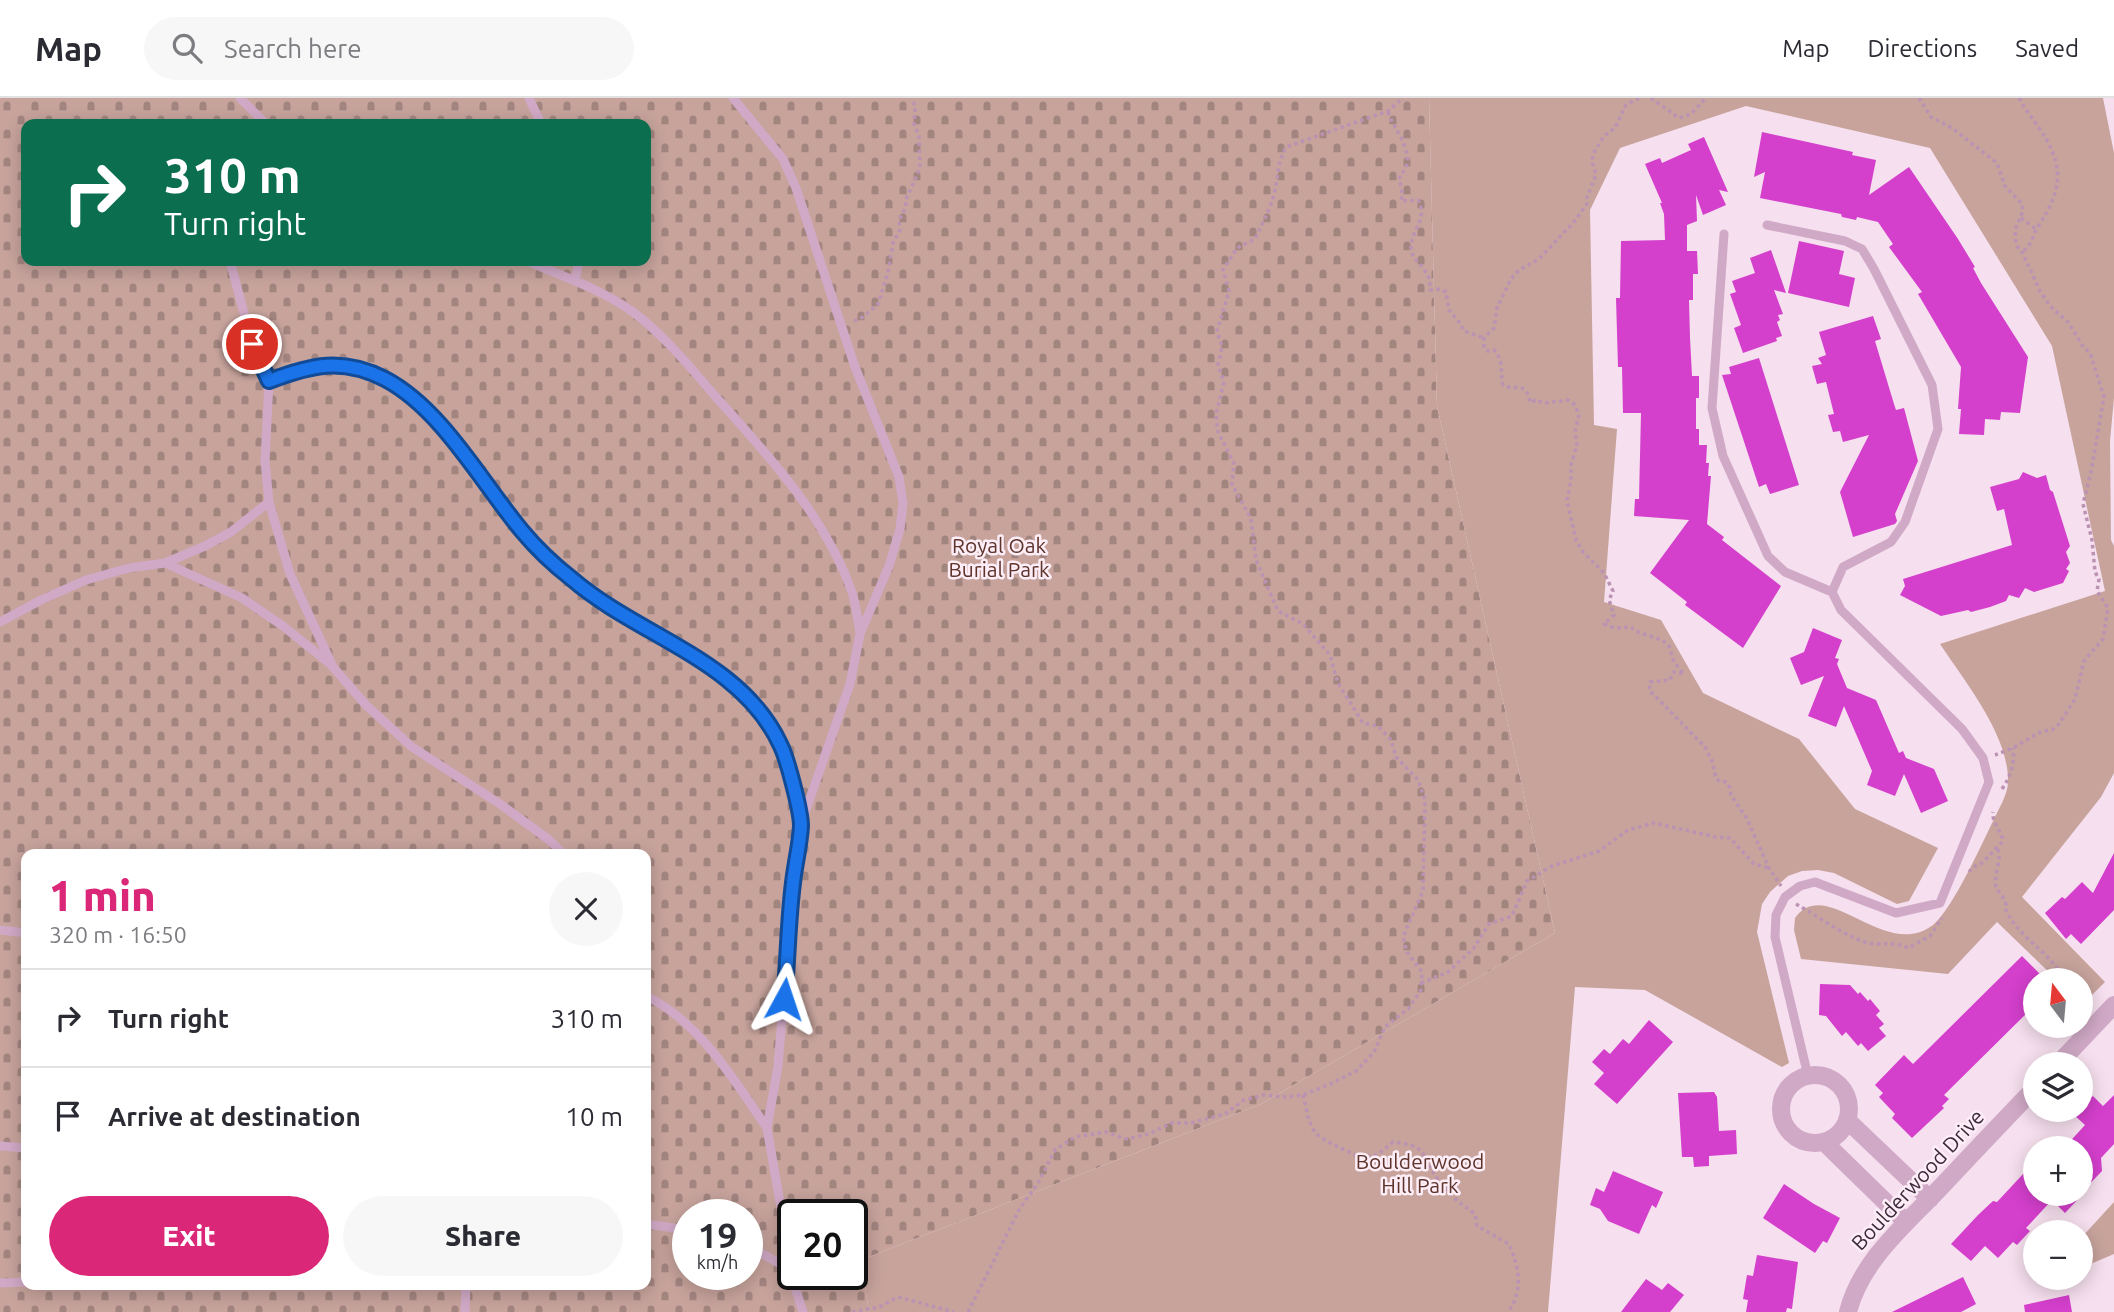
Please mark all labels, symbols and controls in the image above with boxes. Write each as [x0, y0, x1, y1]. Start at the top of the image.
search box [144, 17, 634, 80]
icon: search [168, 29, 206, 67]
text: Map [35, 30, 102, 67]
text: Search here [224, 34, 362, 63]
text: Map [1782, 35, 1829, 62]
text: Directions [1867, 35, 1977, 62]
text: Saved [2015, 35, 2079, 62]
icon: right [49, 147, 140, 238]
text: 310 m [164, 147, 301, 202]
text: Turn right [164, 205, 306, 241]
pin [222, 314, 282, 374]
icon: arrive [233, 325, 271, 363]
park label: Royal Oak Burial Park [948, 533, 1050, 581]
text: 1 min [49, 872, 156, 919]
button: close [549, 872, 623, 946]
text: 320 m · 16:50 [49, 922, 187, 947]
position arrow [747, 962, 821, 1036]
north arrow [2023, 968, 2093, 1038]
map controls [2023, 968, 2093, 1290]
icon: right [49, 999, 87, 1037]
text: Turn right [108, 1004, 229, 1033]
text: 310 m [551, 1004, 623, 1033]
button: layers [2023, 1052, 2093, 1122]
icon: arrive [49, 1097, 87, 1135]
text: Arrive at destination [108, 1102, 361, 1131]
text: 10 m [565, 1102, 623, 1131]
street label: Boulderwood Drive [1846, 1104, 1988, 1254]
button: + [2023, 1136, 2093, 1206]
park label: Boulderwood Hill Park [1356, 1149, 1484, 1197]
button: Exit [49, 1196, 329, 1276]
button: Share [343, 1196, 623, 1276]
speed limit sign: 20 [777, 1199, 868, 1290]
text: 19 [698, 1215, 737, 1255]
button: − [2023, 1220, 2093, 1290]
text: km/h [697, 1252, 738, 1272]

